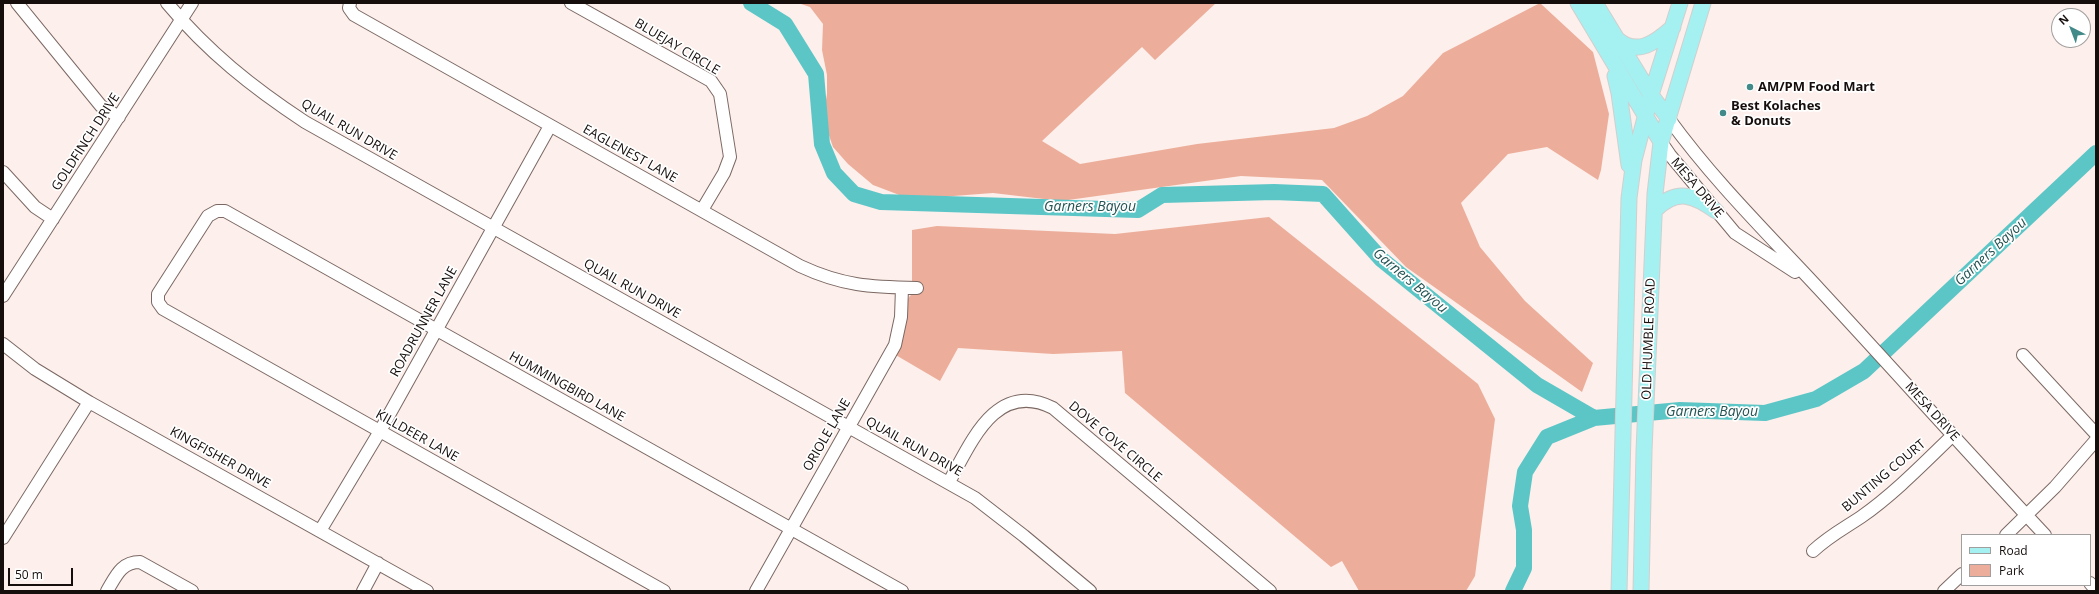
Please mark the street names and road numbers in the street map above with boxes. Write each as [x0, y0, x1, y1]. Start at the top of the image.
street label: BLUEJAY CIRCLE [632, 16, 722, 78]
street label: GOLDFINCH DRIVE [49, 90, 123, 194]
street label: QUAIL RUN DRIVE [298, 96, 400, 164]
street label: EAGLENEST LANE [580, 122, 680, 186]
street label: MESA DRIVE [1667, 155, 1727, 221]
street label: QUAIL RUN DRIVE [581, 256, 683, 322]
street label: ROADRUNNER LANE [387, 264, 461, 380]
street label: OLD HUMBLE ROAD [1639, 278, 1659, 400]
street label: HUMMINGBIRD LANE [506, 349, 628, 425]
street label: MESA DRIVE [1902, 379, 1962, 445]
street label: ORIOLE LANE [800, 396, 854, 474]
street label: DOVE COVE CIRCLE [1065, 399, 1165, 485]
street label: KILLDEER LANE [373, 407, 461, 465]
street label: QUAIL RUN DRIVE [863, 414, 965, 480]
street label: KINGFISHER DRIVE [167, 424, 273, 492]
street label: BUNTING COURT [1839, 437, 1929, 515]

